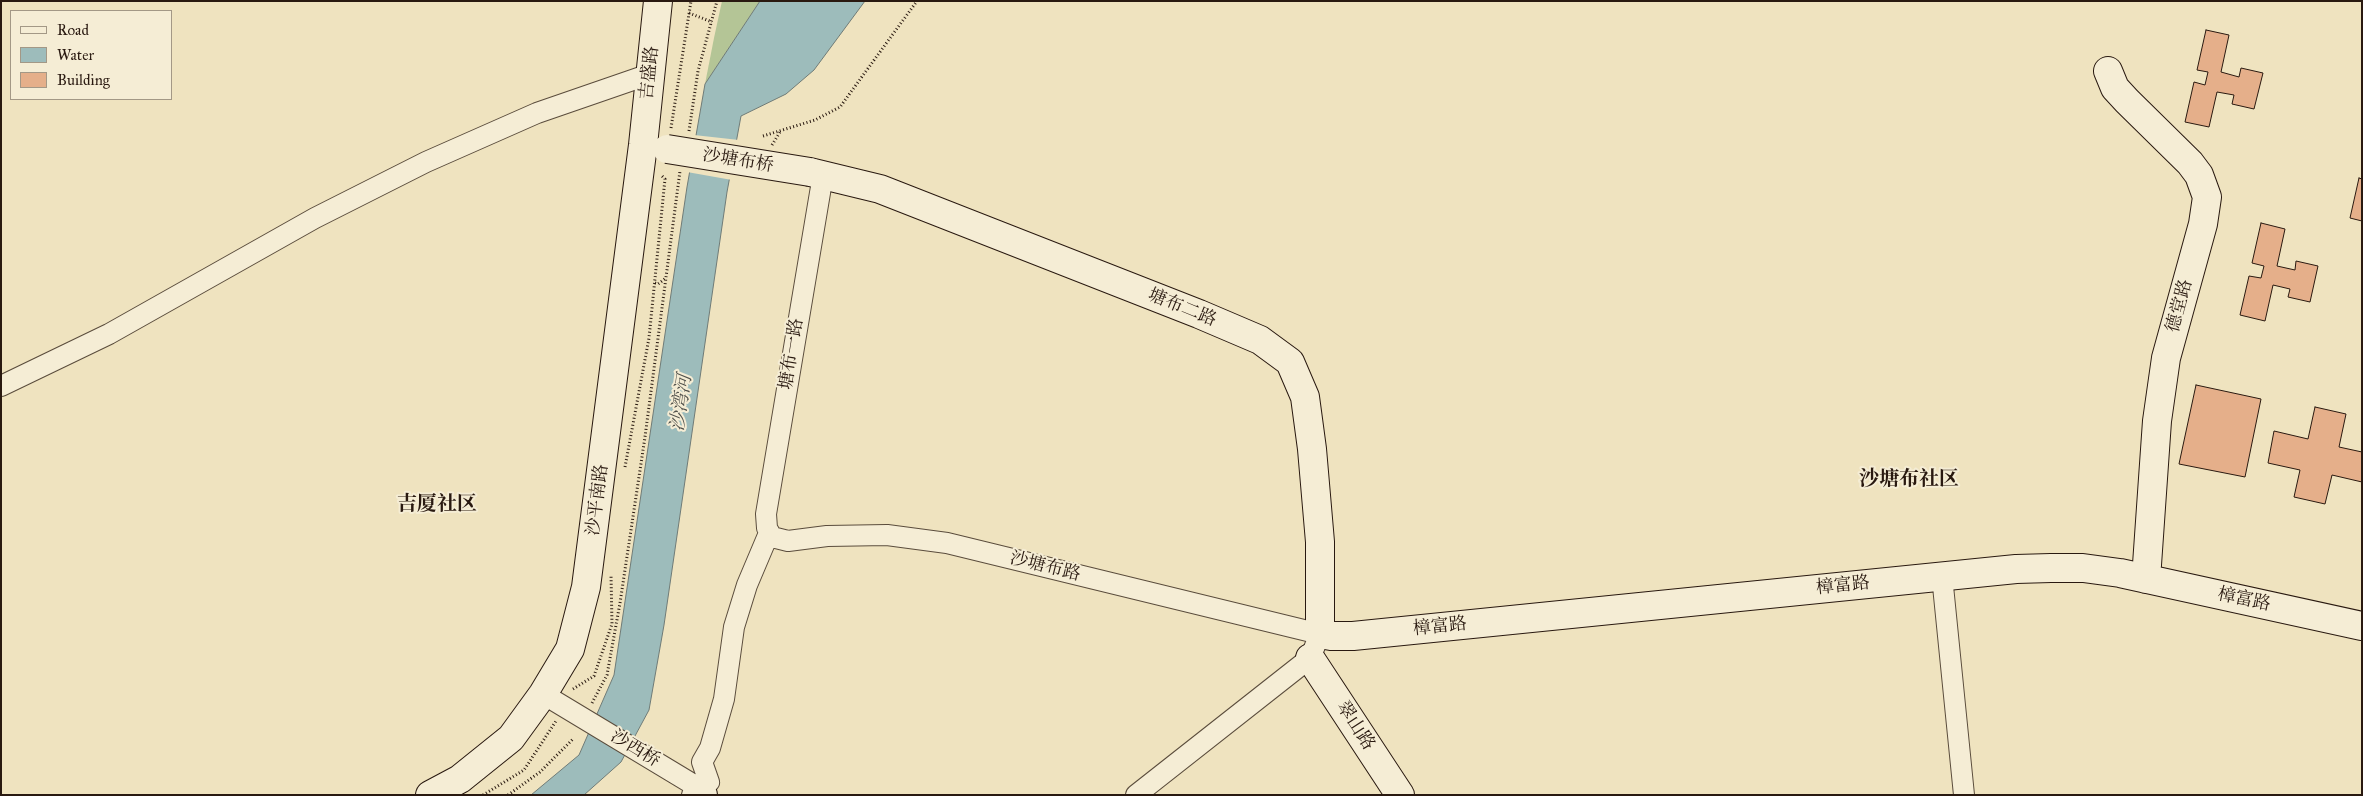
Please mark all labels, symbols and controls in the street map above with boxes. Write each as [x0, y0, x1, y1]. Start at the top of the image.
legend [10, 10, 172, 100]
text: Road [57, 21, 89, 39]
street label: 吉盛路 [636, 45, 664, 101]
text: Water [57, 46, 94, 64]
text: Building [57, 71, 110, 89]
street label: 沙塘布桥 [701, 145, 775, 177]
street label: 德堂路 [2163, 277, 2197, 335]
street label: 塘布二路 [1145, 285, 1219, 331]
street label: 塘布一路 [776, 317, 808, 391]
water label: 沙湾河 [667, 373, 697, 433]
street label: 沙平南路 [583, 463, 613, 537]
district label: 沙塘布社区 [1859, 468, 1959, 492]
district label: 吉厦社区 [397, 493, 477, 517]
street label: 沙塘布路 [1007, 548, 1083, 586]
street label: 樟富路 [1815, 572, 1871, 600]
street label: 樟富路 [2215, 584, 2273, 616]
street label: 樟富路 [1412, 613, 1468, 641]
street label: 翠山路 [1331, 697, 1379, 755]
street label: 沙西桥 [606, 726, 664, 772]

